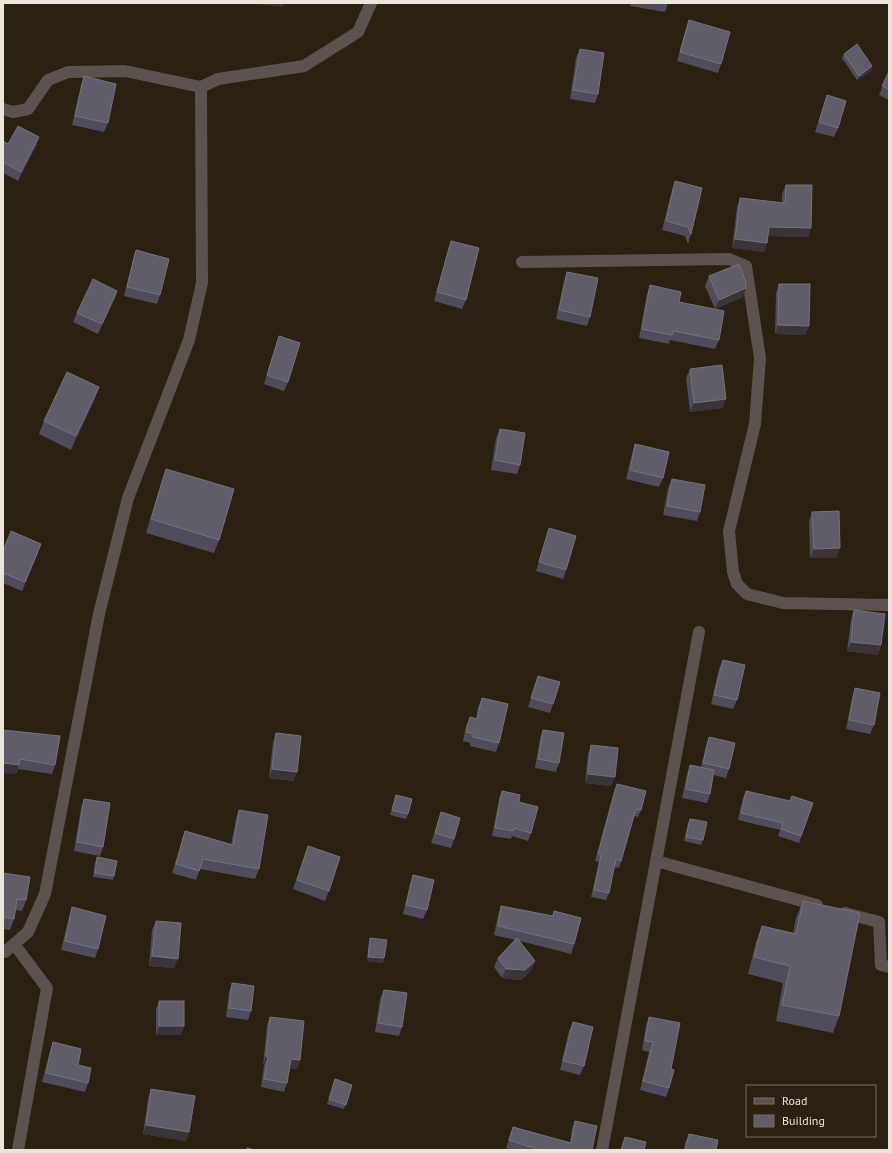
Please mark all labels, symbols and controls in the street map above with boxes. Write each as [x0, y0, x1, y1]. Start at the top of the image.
legend [746, 1085, 876, 1137]
text: Road [782, 1093, 807, 1108]
text: Building [782, 1113, 825, 1128]

